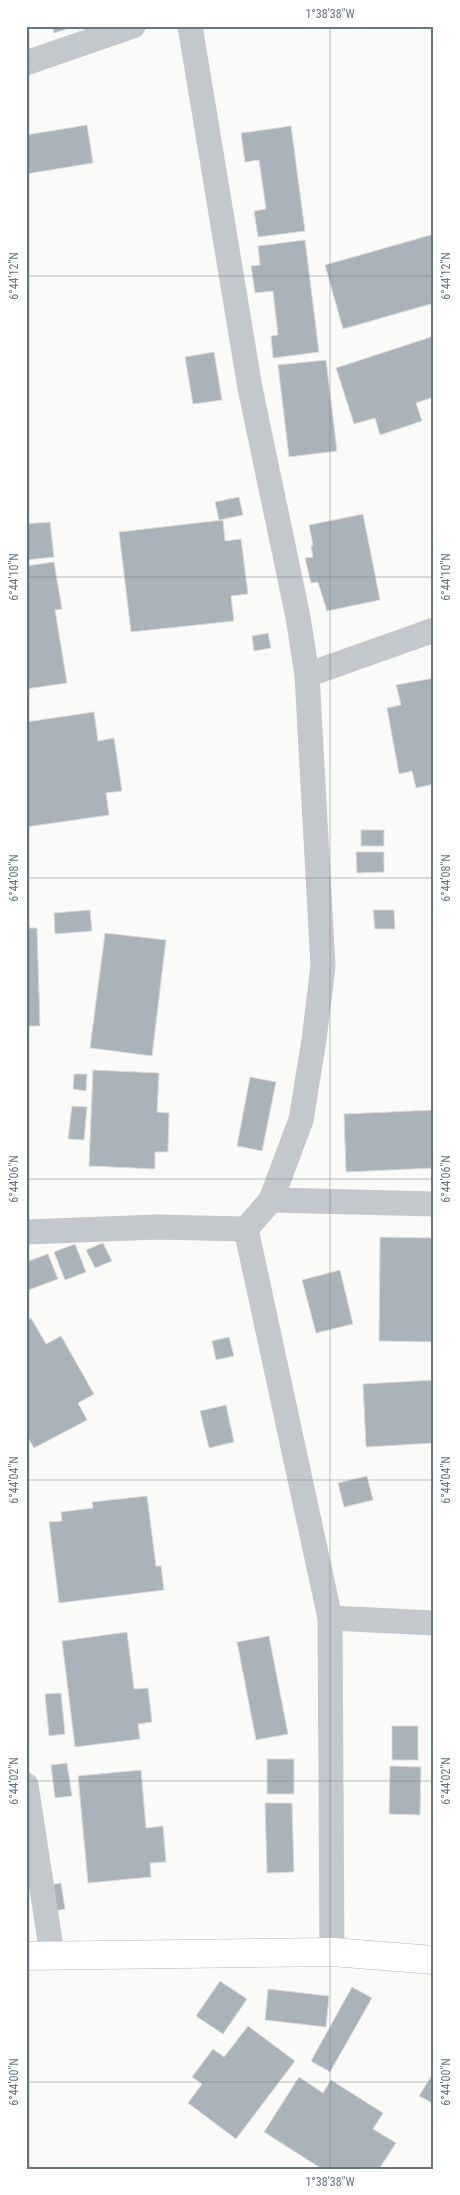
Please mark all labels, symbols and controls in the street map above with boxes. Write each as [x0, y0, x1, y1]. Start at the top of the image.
text: 1°38'38"W [305, 7, 355, 21]
text: 6°44'12"N [7, 252, 21, 300]
text: 6°44'12"N [439, 252, 453, 300]
text: 6°44'10"N [7, 553, 21, 601]
text: 6°44'10"N [439, 553, 453, 601]
text: 6°44'08"N [7, 854, 21, 902]
text: 6°44'08"N [439, 854, 453, 902]
text: 6°44'06"N [7, 1155, 21, 1203]
text: 6°44'06"N [439, 1155, 453, 1203]
text: 6°44'04"N [7, 1456, 21, 1504]
text: 6°44'04"N [439, 1456, 453, 1504]
text: 6°44'02"N [7, 1757, 21, 1805]
text: 6°44'02"N [439, 1757, 453, 1805]
text: 6°44'00"N [7, 2058, 21, 2106]
text: 6°44'00"N [439, 2058, 453, 2106]
text: 1°38'38"W [305, 2175, 355, 2189]

